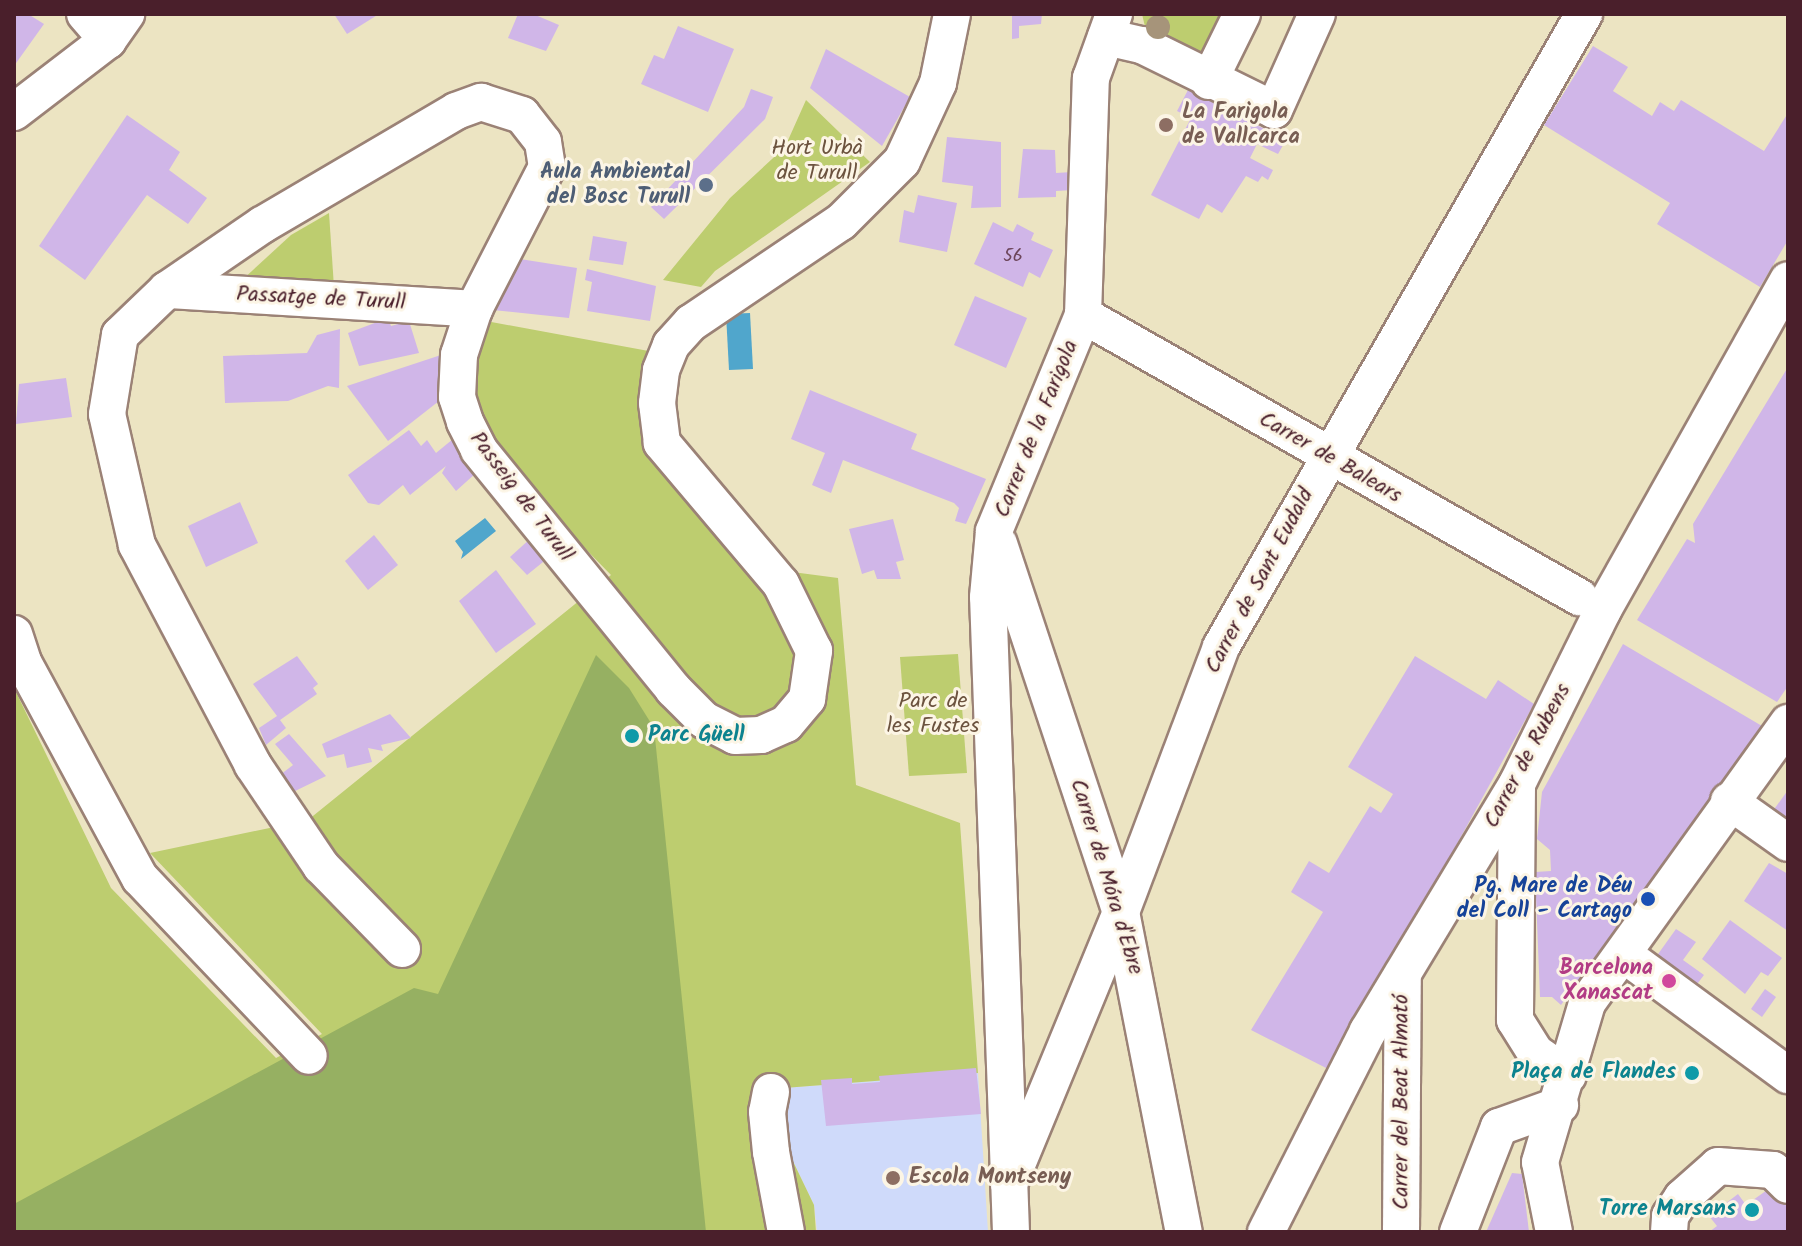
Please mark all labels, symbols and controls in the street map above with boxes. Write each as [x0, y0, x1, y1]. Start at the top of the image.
place label: La Farigola de Vallcarca [1182, 99, 1300, 150]
marker: La Farigola de Vallcarca [1157, 116, 1175, 134]
park label: Hort Urbà de Turull [771, 135, 863, 186]
place label: Aula Ambiental del Bosc Turull [540, 159, 690, 210]
marker: Aula Ambiental del Bosc Turull [697, 176, 715, 194]
house number: 56 [1003, 246, 1023, 268]
street label: Passatge de Turull [236, 281, 406, 317]
street label: Carrer de la Farigola [989, 337, 1085, 521]
street label: Carrer de Balears [1254, 406, 1406, 510]
street label: Passeig de Turull [463, 427, 579, 567]
street label: Carrer de Sant Eudald [1200, 484, 1320, 678]
street label: Carrer de Rubens [1479, 679, 1577, 833]
park label: Parc de les Fustes [887, 688, 979, 740]
place label: Parc Güell [648, 723, 745, 749]
marker: Parc Güell [623, 727, 641, 745]
street label: Carrer de Móra d'Ebre [1064, 776, 1148, 978]
place label: Pg. Mare de Déu del Coll - Cartago [1457, 873, 1632, 924]
marker: Pg. Mare de Déu del Coll - Cartago [1639, 890, 1657, 908]
place label: Barcelona Xanascat [1559, 955, 1653, 1006]
marker: Barcelona Xanascat [1660, 972, 1678, 990]
street label: Carrer del Beat Almató [1389, 994, 1415, 1210]
place label: Plaça de Flandes [1511, 1060, 1676, 1086]
marker: Plaça de Flandes [1683, 1064, 1701, 1082]
place label: Escola Montseny [909, 1165, 1071, 1191]
marker: Escola Montseny [884, 1169, 902, 1187]
place label: Torre Marsans [1599, 1197, 1736, 1223]
marker: Torre Marsans [1743, 1201, 1761, 1219]

